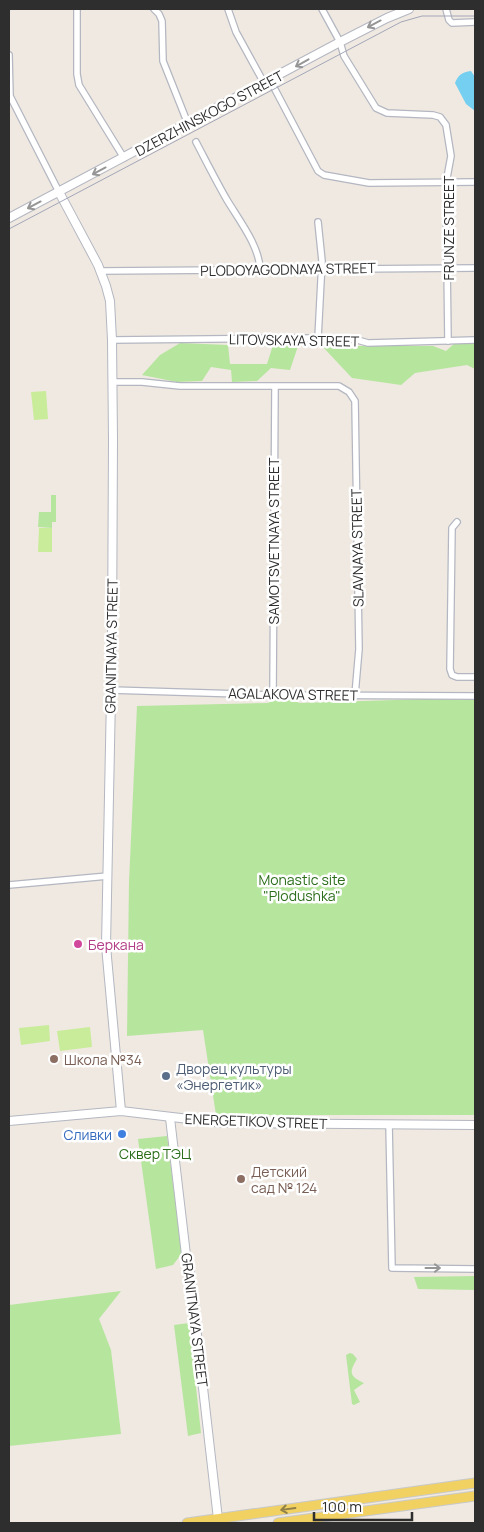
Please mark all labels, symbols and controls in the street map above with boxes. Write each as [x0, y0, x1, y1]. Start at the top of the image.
one-way arrow [367, 20, 382, 29]
one-way arrow [295, 58, 310, 68]
street label: DZERZHINSKOGO STREET [132, 66, 287, 160]
one-way arrow [91, 166, 106, 176]
street label: FRUNZE STREET [439, 175, 458, 280]
one-way arrow [26, 200, 41, 210]
street label: PLODOYAGODNAYA STREET [200, 258, 377, 280]
street label: LITOVSKAYA STREET [229, 329, 360, 351]
street label: SAMOTSVETNAYA STREET [264, 457, 283, 624]
street label: SLAVNAYA STREET [346, 488, 368, 607]
street label: GRANITNAYA STREET [100, 578, 122, 714]
street label: AGALAKOVA STREET [228, 683, 359, 705]
park label: Monastic site "Plodushka" [258, 870, 346, 905]
place label: Беркана [88, 935, 144, 954]
marker: Беркана [72, 938, 84, 950]
place label: Школа №34 [64, 1050, 142, 1069]
marker: Школа №34 [48, 1053, 60, 1065]
place label: Дворец культуры «Энергетик» [176, 1059, 292, 1094]
marker: Дворец культуры «Энергетик» [160, 1070, 172, 1082]
street label: ENERGETIKOV STREET [184, 1109, 328, 1133]
place label: Сливки [64, 1125, 112, 1144]
marker: Сливки [116, 1128, 128, 1140]
park label: Сквер ТЭЦ [119, 1144, 191, 1163]
place label: Детский сад № 124 [251, 1162, 317, 1197]
marker: Детский сад № 124 [235, 1173, 247, 1185]
street label: GRANITNAYA STREET [177, 1252, 213, 1389]
one-way arrow [425, 1263, 441, 1273]
scale bar [314, 1490, 412, 1522]
text: 100 m [322, 1496, 362, 1517]
one-way arrow [281, 1504, 297, 1514]

